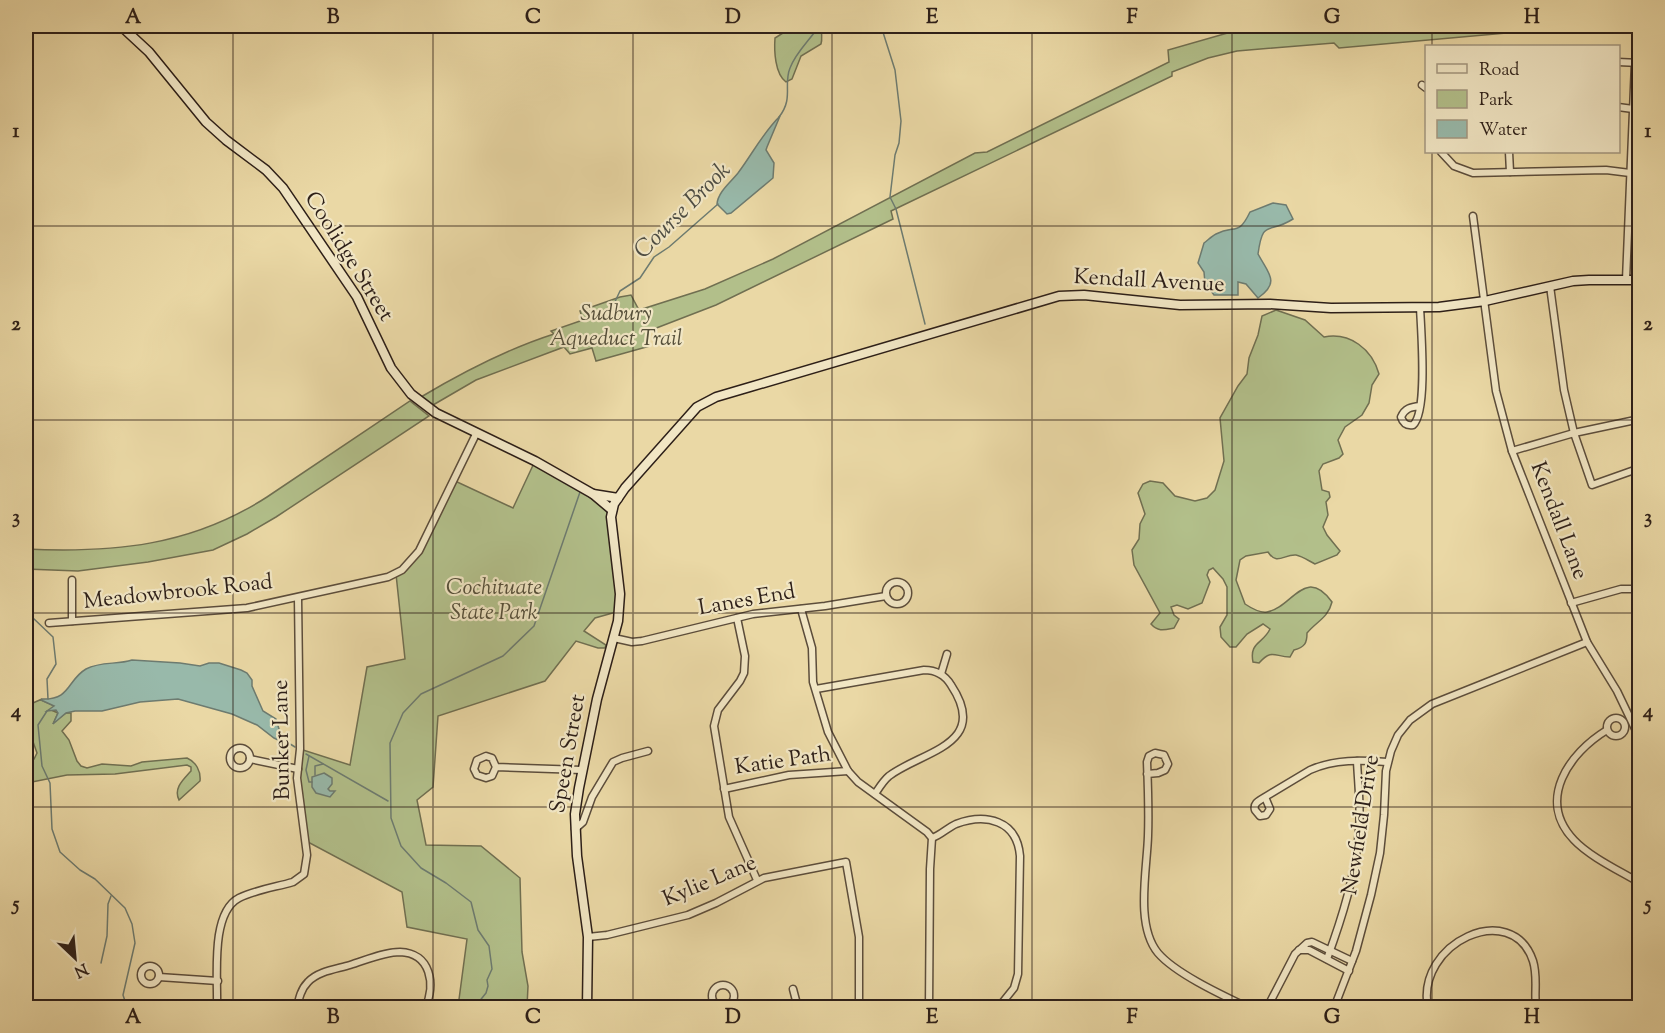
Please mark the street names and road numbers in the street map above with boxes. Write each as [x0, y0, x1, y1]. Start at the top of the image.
street label: Coolidge Street [295, 186, 401, 329]
street label: Kendall Avenue [1073, 262, 1225, 302]
street label: Kendall Lane [1521, 457, 1595, 585]
street label: Meadowbrook Road [82, 567, 274, 619]
street label: Lanes End [696, 577, 798, 625]
street label: Bunker Lane [266, 679, 300, 801]
street label: Speen Street [543, 692, 595, 816]
street label: Katie Path [733, 739, 833, 785]
street label: Newfield Drive [1335, 753, 1389, 897]
street label: Kylie Lane [658, 848, 762, 916]

